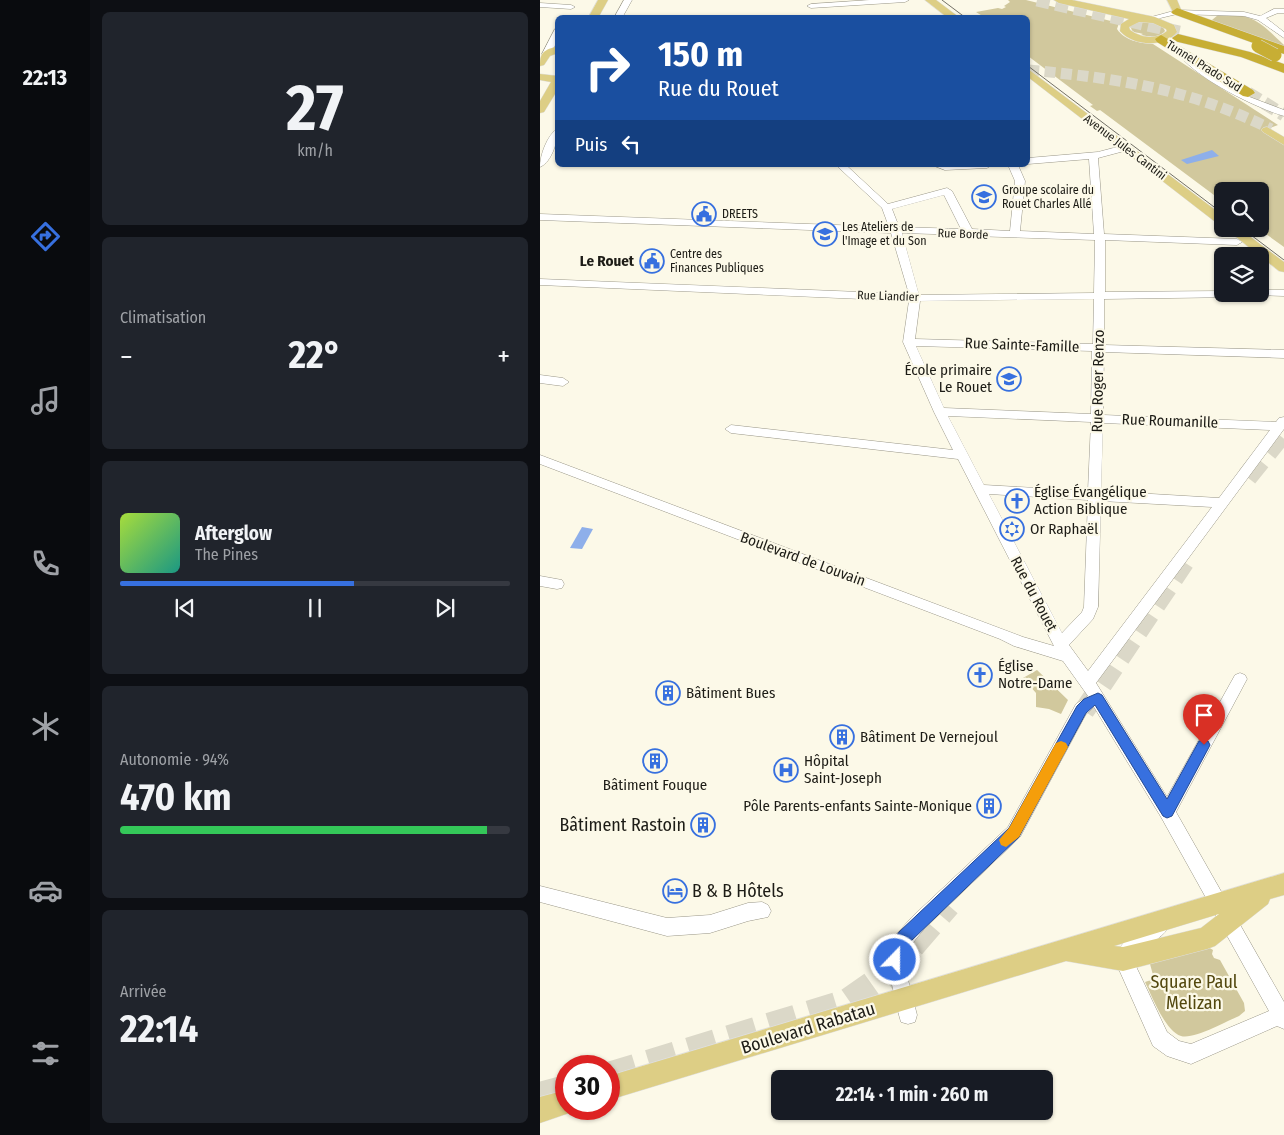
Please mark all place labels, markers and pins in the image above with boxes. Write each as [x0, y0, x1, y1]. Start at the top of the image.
place label: Groupe scolaire du Rouet Charles Allé [1002, 183, 1094, 211]
school or university icon: Groupe scolaire du Rouet Charles Allé [971, 184, 997, 210]
public building icon: DREETS [691, 201, 717, 227]
place label: DREETS [722, 207, 758, 221]
place label: Les Ateliers de l'Image et du Son [842, 220, 927, 248]
school or university icon: Les Ateliers de l'Image et du Son [812, 221, 838, 247]
place label: Centre des Finances Publiques [670, 247, 764, 275]
public building icon: Centre des Finances Publiques [639, 248, 665, 274]
place label: École primaire Le Rouet [905, 361, 992, 396]
school or university icon: École primaire Le Rouet [996, 366, 1022, 392]
place label: Église Évangélique Action Biblique [1034, 483, 1147, 518]
church icon: Église Évangélique Action Biblique [1004, 488, 1030, 514]
synagogue icon: Or Raphaël [999, 516, 1025, 542]
place label: Or Raphaël [1030, 520, 1098, 538]
place label: Église Notre-Dame [998, 657, 1073, 692]
church icon: Église Notre-Dame [967, 662, 993, 688]
building icon: Bâtiment Bues [655, 680, 681, 706]
place label: Bâtiment Bues [686, 684, 775, 702]
pin [1183, 694, 1225, 745]
building icon: Bâtiment De Vernejoul [829, 724, 855, 750]
place label: Bâtiment De Vernejoul [860, 728, 998, 746]
building icon: Bâtiment Fouque [642, 748, 668, 774]
place label: Hôpital Saint-Joseph [804, 752, 882, 787]
hospital icon: Hôpital Saint-Joseph [773, 757, 799, 783]
place label: Bâtiment Fouque [603, 776, 707, 794]
building icon: Pôle Parents-enfants Sainte-Monique [976, 793, 1002, 819]
place label: Pôle Parents-enfants Sainte-Monique [743, 797, 972, 815]
building icon: Bâtiment Rastoin [690, 812, 716, 838]
place label: Bâtiment Rastoin [559, 814, 686, 836]
hotel icon: B & B Hôtels [662, 878, 688, 904]
place label: B & B Hôtels [692, 880, 784, 902]

